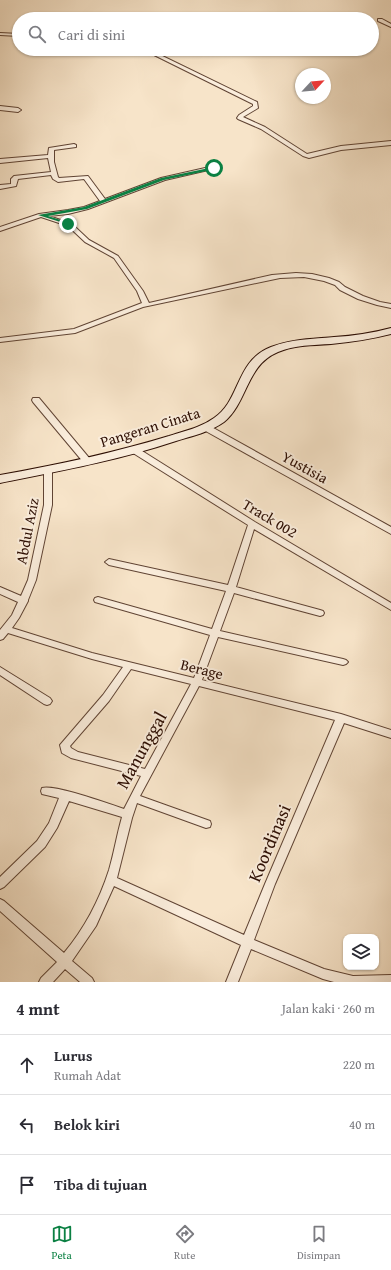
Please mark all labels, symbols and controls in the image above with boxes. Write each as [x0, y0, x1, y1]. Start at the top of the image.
search box [12, 12, 379, 56]
icon: search [26, 23, 48, 45]
text: Cari di sini [58, 24, 125, 45]
north arrow [295, 68, 331, 104]
route start [205, 159, 223, 177]
route end [59, 215, 77, 233]
street label: Pangeran Cinata [98, 402, 202, 452]
street label: Yustisia [278, 446, 332, 488]
street label: Track 002 [239, 493, 301, 543]
street label: Abdul Aziz [10, 496, 44, 566]
street label: Berage [179, 654, 225, 684]
street label: Manunggal [109, 706, 173, 794]
street label: Koordinasi [241, 800, 297, 886]
map controls [343, 934, 379, 970]
button: layers [343, 934, 379, 970]
text: 4 mnt [16, 996, 60, 1021]
text: Jalan kaki · 260 m [282, 999, 375, 1018]
text: Lurus [54, 1045, 92, 1066]
icon: ahead [16, 1054, 38, 1076]
text: 220 m [343, 1055, 375, 1074]
text: Rumah Adat [54, 1066, 121, 1085]
icon: left [16, 1114, 38, 1136]
text: Belok kiri [54, 1114, 120, 1135]
text: 40 m [349, 1115, 375, 1134]
icon: arrive [16, 1174, 38, 1196]
text: Tiba di tujuan [54, 1174, 147, 1195]
tab: Peta [51, 1223, 73, 1263]
tab: Rute [174, 1223, 196, 1263]
tab: Disimpan [297, 1223, 340, 1263]

